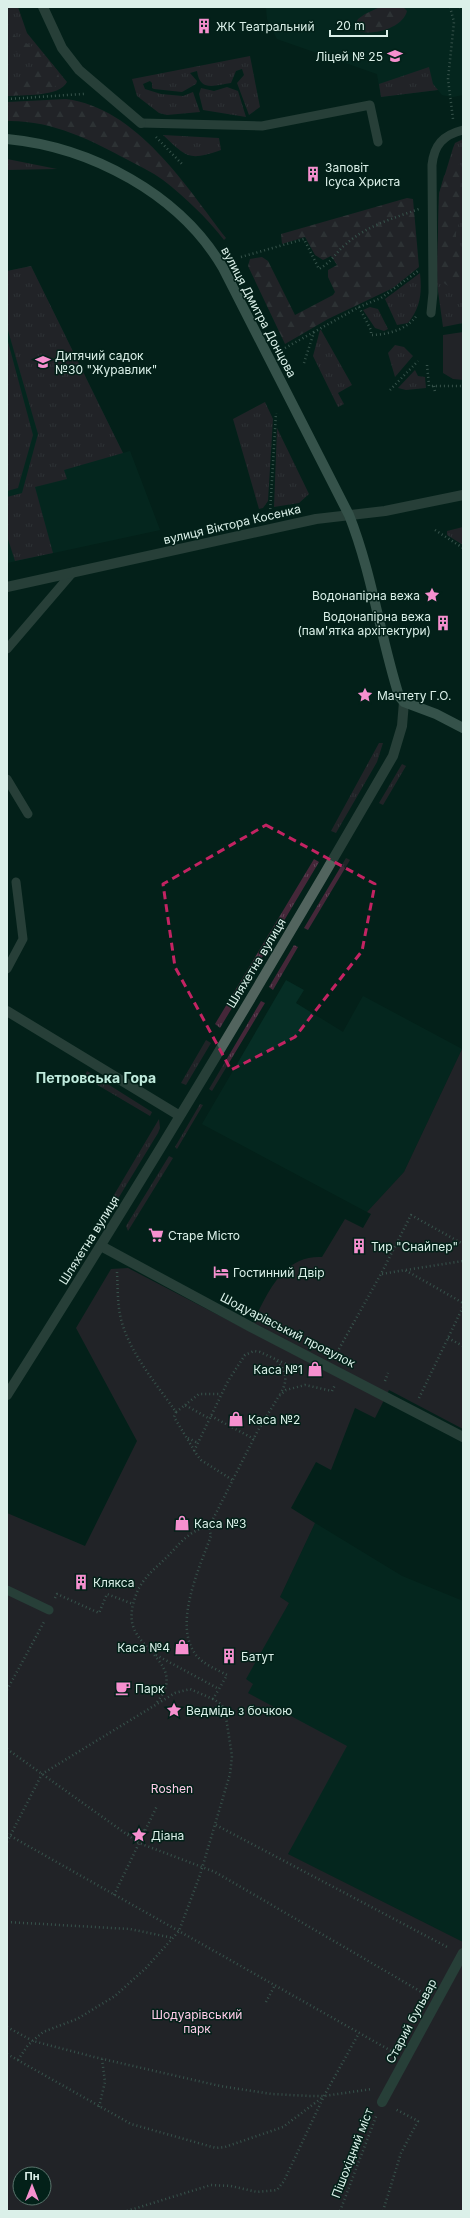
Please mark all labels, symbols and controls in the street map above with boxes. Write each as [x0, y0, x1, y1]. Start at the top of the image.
scale bar [330, 12, 387, 38]
building icon: ЖК Театральний [195, 17, 213, 35]
text: 20 m [336, 18, 365, 33]
place label: ЖК Театральний [216, 19, 315, 34]
school or university icon: Ліцей № 25 [386, 47, 404, 65]
place label: Ліцей № 25 [315, 49, 383, 64]
place label: Заповіт Ісуса Христа [325, 160, 400, 189]
building icon: Заповіт Ісуса Христа [304, 165, 322, 183]
street label: вулиця Дмитра Донцова [218, 244, 300, 380]
place label: Дитячий садок №30 "Журавлик" [55, 348, 157, 377]
school or university icon: Дитячий садок №30 "Журавлик" [34, 353, 52, 371]
street label: вулиця Віктора Косенка [162, 501, 302, 547]
place icon: Водонапірна вежа [423, 586, 441, 604]
place label: Водонапірна вежа [312, 588, 420, 603]
place label: Водонапірна вежа (пам'ятка архітектури) [297, 609, 431, 638]
building icon: Водонапірна вежа (пам'ятка архітектури) [434, 614, 452, 632]
place icon: Мачтету Г.О. [356, 686, 374, 704]
place label: Мачтету Г.О. [377, 688, 451, 703]
street label: Шляхетна вулиця [223, 915, 289, 1011]
district label: Петровська Гора [36, 1069, 156, 1086]
street label: Шляхетна вулиця [56, 1193, 122, 1287]
supermarket icon: Старе Місто [147, 1226, 165, 1244]
place label: Старе Місто [168, 1228, 240, 1243]
building icon: Тир "Снайпер" [350, 1237, 368, 1255]
place label: Тир "Снайпер" [371, 1239, 458, 1254]
hotel icon: Гостинний Двір [212, 1263, 230, 1281]
place label: Гостинний Двір [233, 1265, 325, 1280]
street label: Шодуарівський провулок [218, 1289, 358, 1371]
shop icon: Каса №1 [306, 1360, 324, 1378]
place label: Каса №1 [253, 1362, 303, 1377]
shop icon: Каса №2 [227, 1410, 245, 1428]
place label: Каса №2 [248, 1412, 300, 1427]
shop icon: Каса №3 [173, 1514, 191, 1532]
place label: Каса №3 [194, 1516, 246, 1531]
building icon: Клякса [72, 1573, 90, 1591]
place label: Клякса [93, 1575, 135, 1590]
shop icon: Каса №4 [173, 1638, 191, 1656]
place label: Каса №4 [117, 1640, 170, 1655]
building icon: Батут [220, 1647, 238, 1665]
place label: Батут [241, 1649, 274, 1664]
cafe icon: Парк [114, 1679, 132, 1697]
place label: Парк [135, 1681, 165, 1696]
place icon: Ведмідь з бочкою [165, 1701, 183, 1719]
place label: Ведмідь з бочкою [186, 1703, 292, 1718]
park label: Roshen [151, 1781, 193, 1796]
place icon: Діана [130, 1826, 148, 1844]
place label: Діана [151, 1828, 184, 1843]
street label: Старий бульвар [382, 1976, 440, 2066]
park label: Шодуарівський парк [152, 2007, 242, 2036]
street label: Пішохідний міст [328, 2106, 376, 2200]
north arrow [12, 2166, 52, 2206]
text: Пн [24, 2169, 40, 2183]

